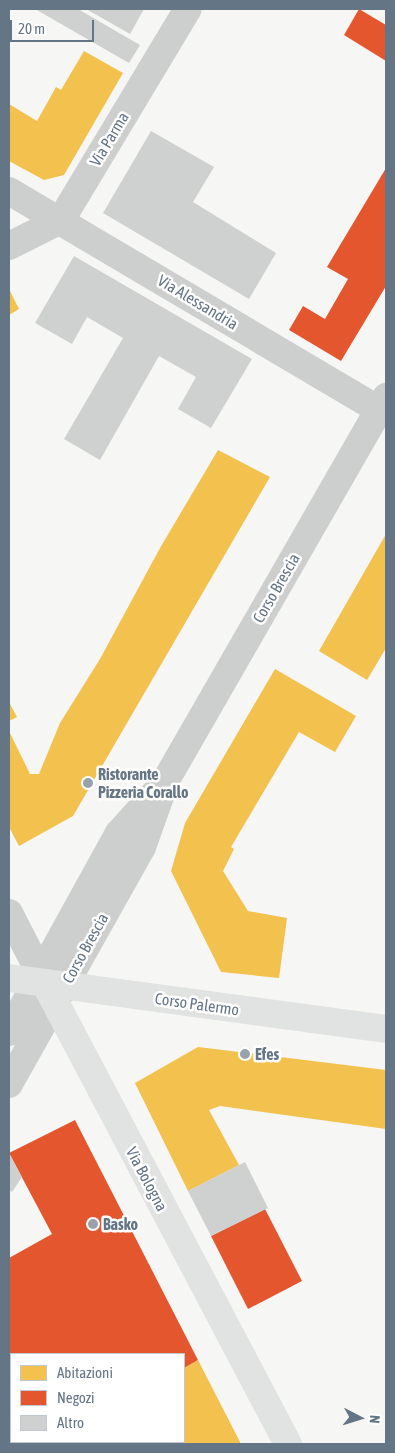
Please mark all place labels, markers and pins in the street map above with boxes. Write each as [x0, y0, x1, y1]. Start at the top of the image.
place label: Ristorante Pizzeria Corallo [98, 764, 188, 802]
marker: Ristorante Pizzeria Corallo [82, 777, 94, 789]
place label: Efes [255, 1044, 279, 1064]
marker: Efes [239, 1048, 251, 1060]
place label: Basko [103, 1214, 138, 1234]
marker: Basko [87, 1218, 99, 1230]

